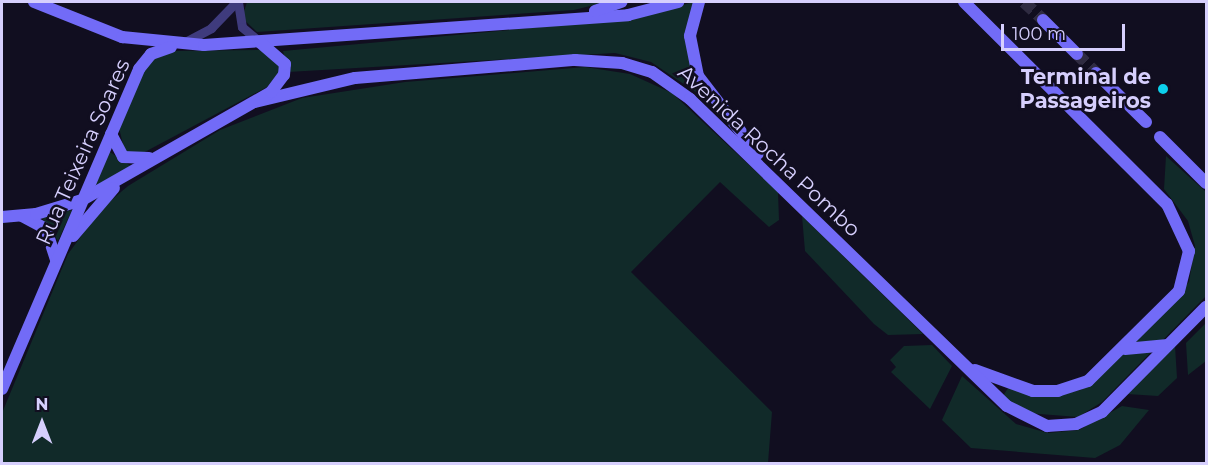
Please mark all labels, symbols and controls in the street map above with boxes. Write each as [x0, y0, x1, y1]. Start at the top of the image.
scale bar [1004, 12, 1128, 50]
text: 100 m [1012, 23, 1066, 45]
street label: Rua Teixeira Soares [31, 55, 135, 249]
street label: Avenida Rocha Pombo [673, 60, 865, 242]
place label: Terminal de Passageiros [1020, 64, 1151, 114]
marker: Terminal de Passageiros [1156, 82, 1170, 96]
north arrow [12, 393, 72, 453]
text: N [36, 395, 48, 414]

